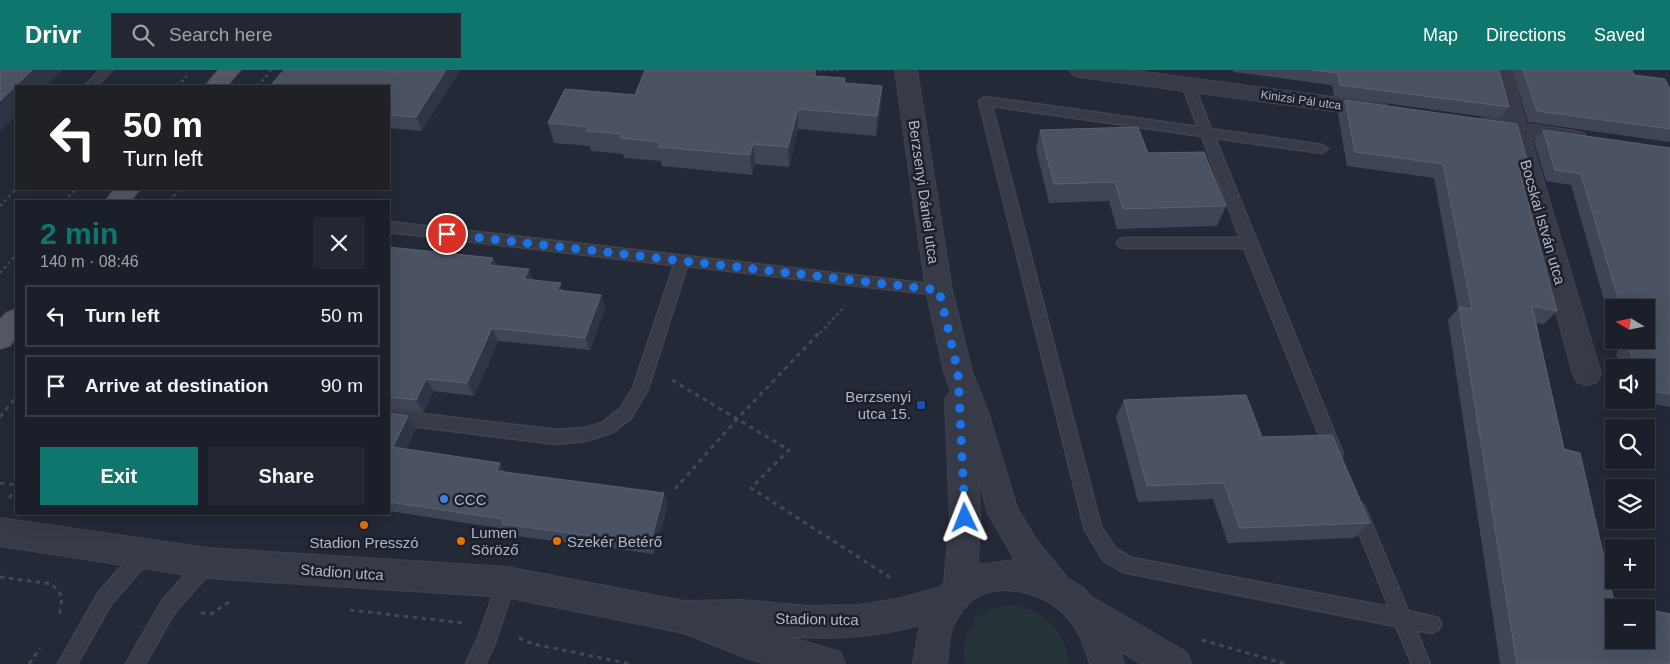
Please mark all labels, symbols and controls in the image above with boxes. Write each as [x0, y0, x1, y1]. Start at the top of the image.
search box [111, 13, 461, 58]
text: Drivr [25, 21, 81, 48]
icon: search [129, 21, 157, 49]
text: Search here [169, 24, 273, 45]
text: Map [1423, 25, 1458, 45]
text: Directions [1486, 25, 1566, 45]
text: Saved [1594, 25, 1645, 45]
street label: Kinizsi Pál utca [1260, 87, 1343, 113]
icon: left [40, 105, 105, 170]
text: 50 m [123, 105, 203, 144]
street label: Berzsenyi Dániel utca [905, 119, 943, 266]
text: Turn left [123, 146, 203, 171]
street label: Bocskai István utca [1517, 158, 1569, 287]
pin [426, 213, 468, 255]
text: 2 min [40, 217, 118, 250]
button: close [313, 217, 365, 269]
icon: arrive [433, 220, 461, 248]
text: 140 m · 08:46 [40, 253, 139, 270]
north arrow [1605, 299, 1655, 349]
map controls [1605, 299, 1655, 649]
icon: left [42, 302, 70, 330]
text: Turn left [85, 305, 160, 326]
text: 50 m [321, 305, 363, 326]
button: sound [1605, 359, 1655, 409]
icon: arrive [42, 372, 70, 400]
text: Arrive at destination [85, 375, 269, 396]
text: 90 m [321, 375, 363, 396]
place label: Berzsenyi utca 15. [845, 388, 911, 422]
marker: Berzsenyi utca 15. [915, 399, 927, 411]
button: search [1605, 419, 1655, 469]
button: Exit [40, 447, 198, 505]
button: Share [208, 447, 365, 505]
button: layers [1605, 479, 1655, 529]
place label: CCC [454, 491, 487, 508]
position arrow [938, 491, 990, 543]
marker: CCC [438, 493, 450, 505]
marker: Stadion Presszó [358, 519, 370, 531]
place label: Lumen Söröző [471, 524, 519, 558]
place label: Szekér Betérő [567, 533, 662, 550]
place label: Stadion Presszó [309, 534, 419, 551]
marker: Lumen Söröző [455, 535, 467, 547]
marker: Szekér Betérő [551, 535, 563, 547]
button: + [1605, 539, 1655, 589]
street label: Stadion utca [300, 561, 385, 583]
button: − [1605, 599, 1655, 649]
street label: Stadion utca [775, 610, 859, 628]

